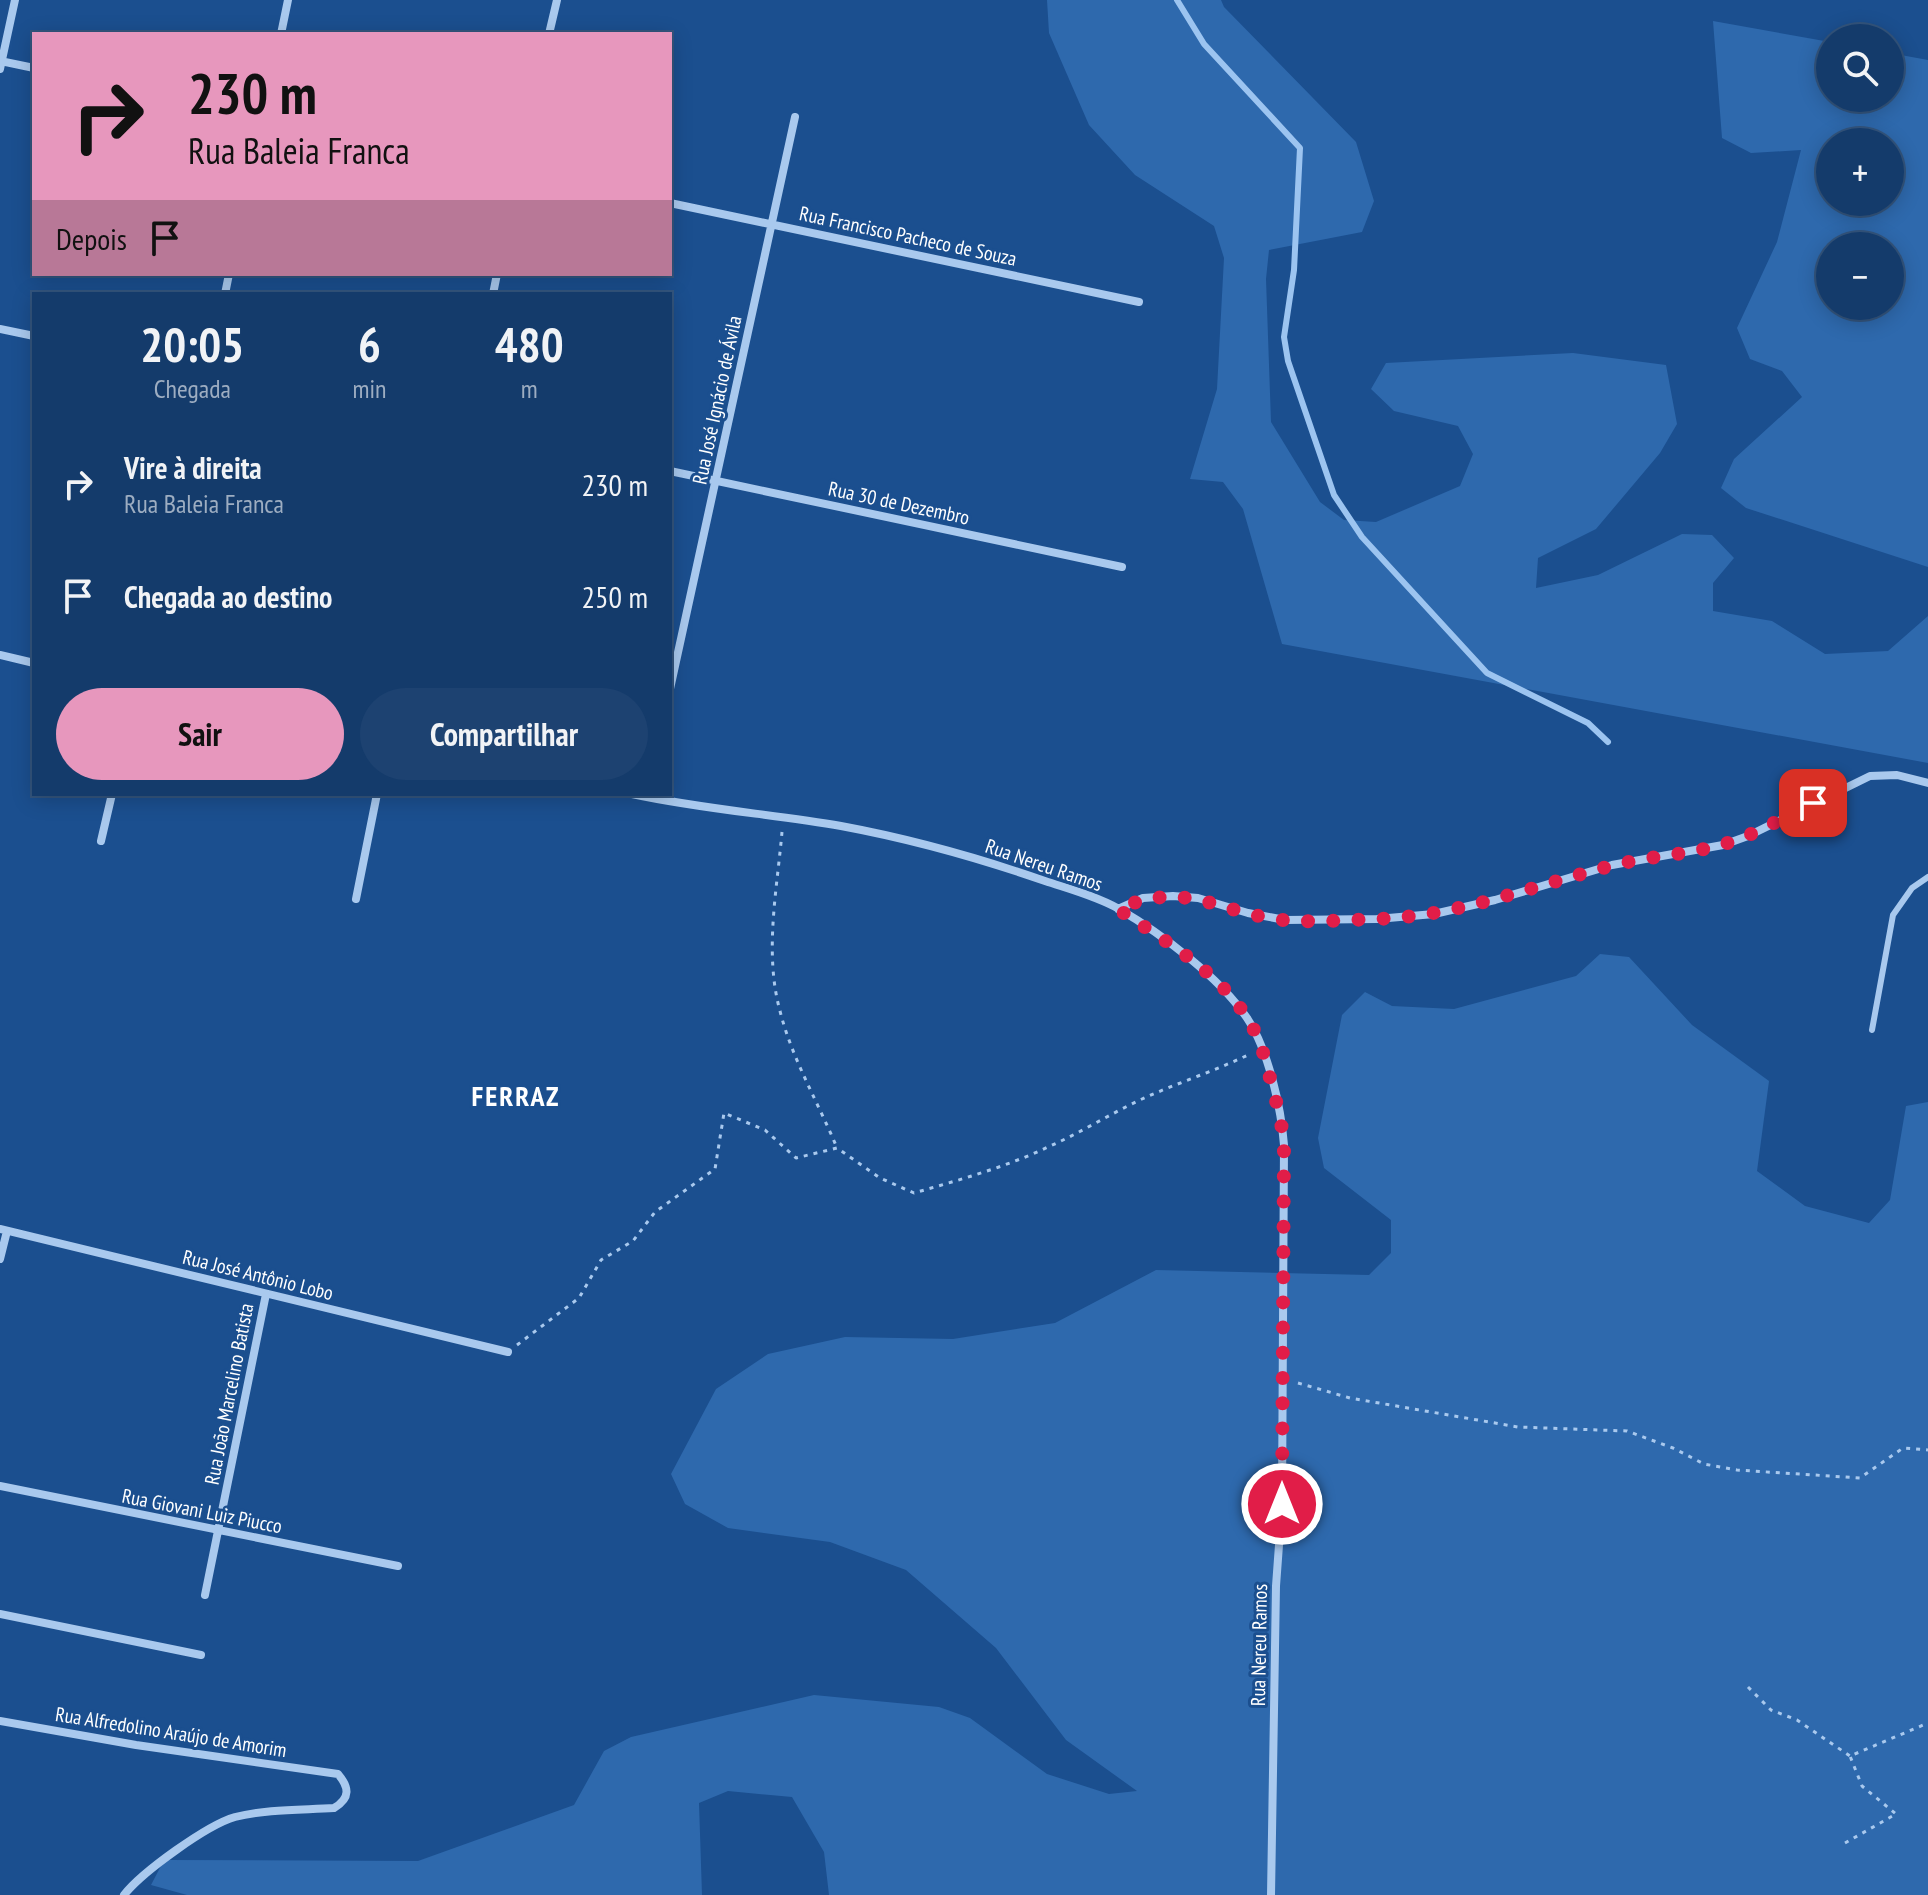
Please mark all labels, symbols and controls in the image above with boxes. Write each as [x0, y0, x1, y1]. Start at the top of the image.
map controls [1816, 24, 1904, 320]
button: search [1816, 24, 1904, 112]
text: 230 m [188, 57, 317, 129]
icon: right [56, 64, 160, 168]
text: Rua Baleia Franca [188, 127, 410, 174]
button: + [1816, 128, 1904, 216]
street label: Rua Francisco Pacheco de Souza [797, 200, 1019, 272]
icon: arrive [143, 216, 187, 260]
text: Depois [56, 219, 127, 258]
button: − [1816, 232, 1904, 320]
text: 20:05 [140, 313, 244, 375]
text: 6 [358, 313, 381, 375]
text: 480 [495, 313, 564, 375]
street label: Rua José Ignácio de Ávila [686, 313, 748, 487]
text: Chegada [154, 372, 231, 405]
text: min [352, 372, 386, 405]
text: m [521, 372, 538, 405]
text: Vire à direita [124, 448, 262, 487]
icon: right [56, 462, 100, 506]
text: 230 m [582, 465, 648, 504]
street label: Rua 30 de Dezembro [826, 475, 972, 531]
text: Rua Baleia Franca [124, 487, 284, 520]
icon: arrive [56, 574, 100, 618]
text: Chegada ao destino [124, 577, 332, 616]
text: 250 m [582, 577, 648, 616]
button: Sair [56, 688, 344, 780]
button: Compartilhar [360, 688, 648, 780]
pin [1779, 769, 1847, 837]
icon: arrive [1791, 781, 1835, 825]
street label: Rua Nereu Ramos [982, 833, 1106, 897]
district label: FERRAZ [471, 1077, 561, 1114]
street label: Rua José Antônio Lobo [180, 1244, 336, 1306]
street label: Rua João Marcelino Batista [199, 1301, 259, 1487]
position arrow [1240, 1462, 1324, 1546]
street label: Rua Giovani Luiz Piucco [120, 1483, 284, 1539]
street label: Rua Nereu Ramos [1245, 1583, 1273, 1706]
street label: Rua Alfredolino Araújo de Amorim [54, 1701, 288, 1763]

